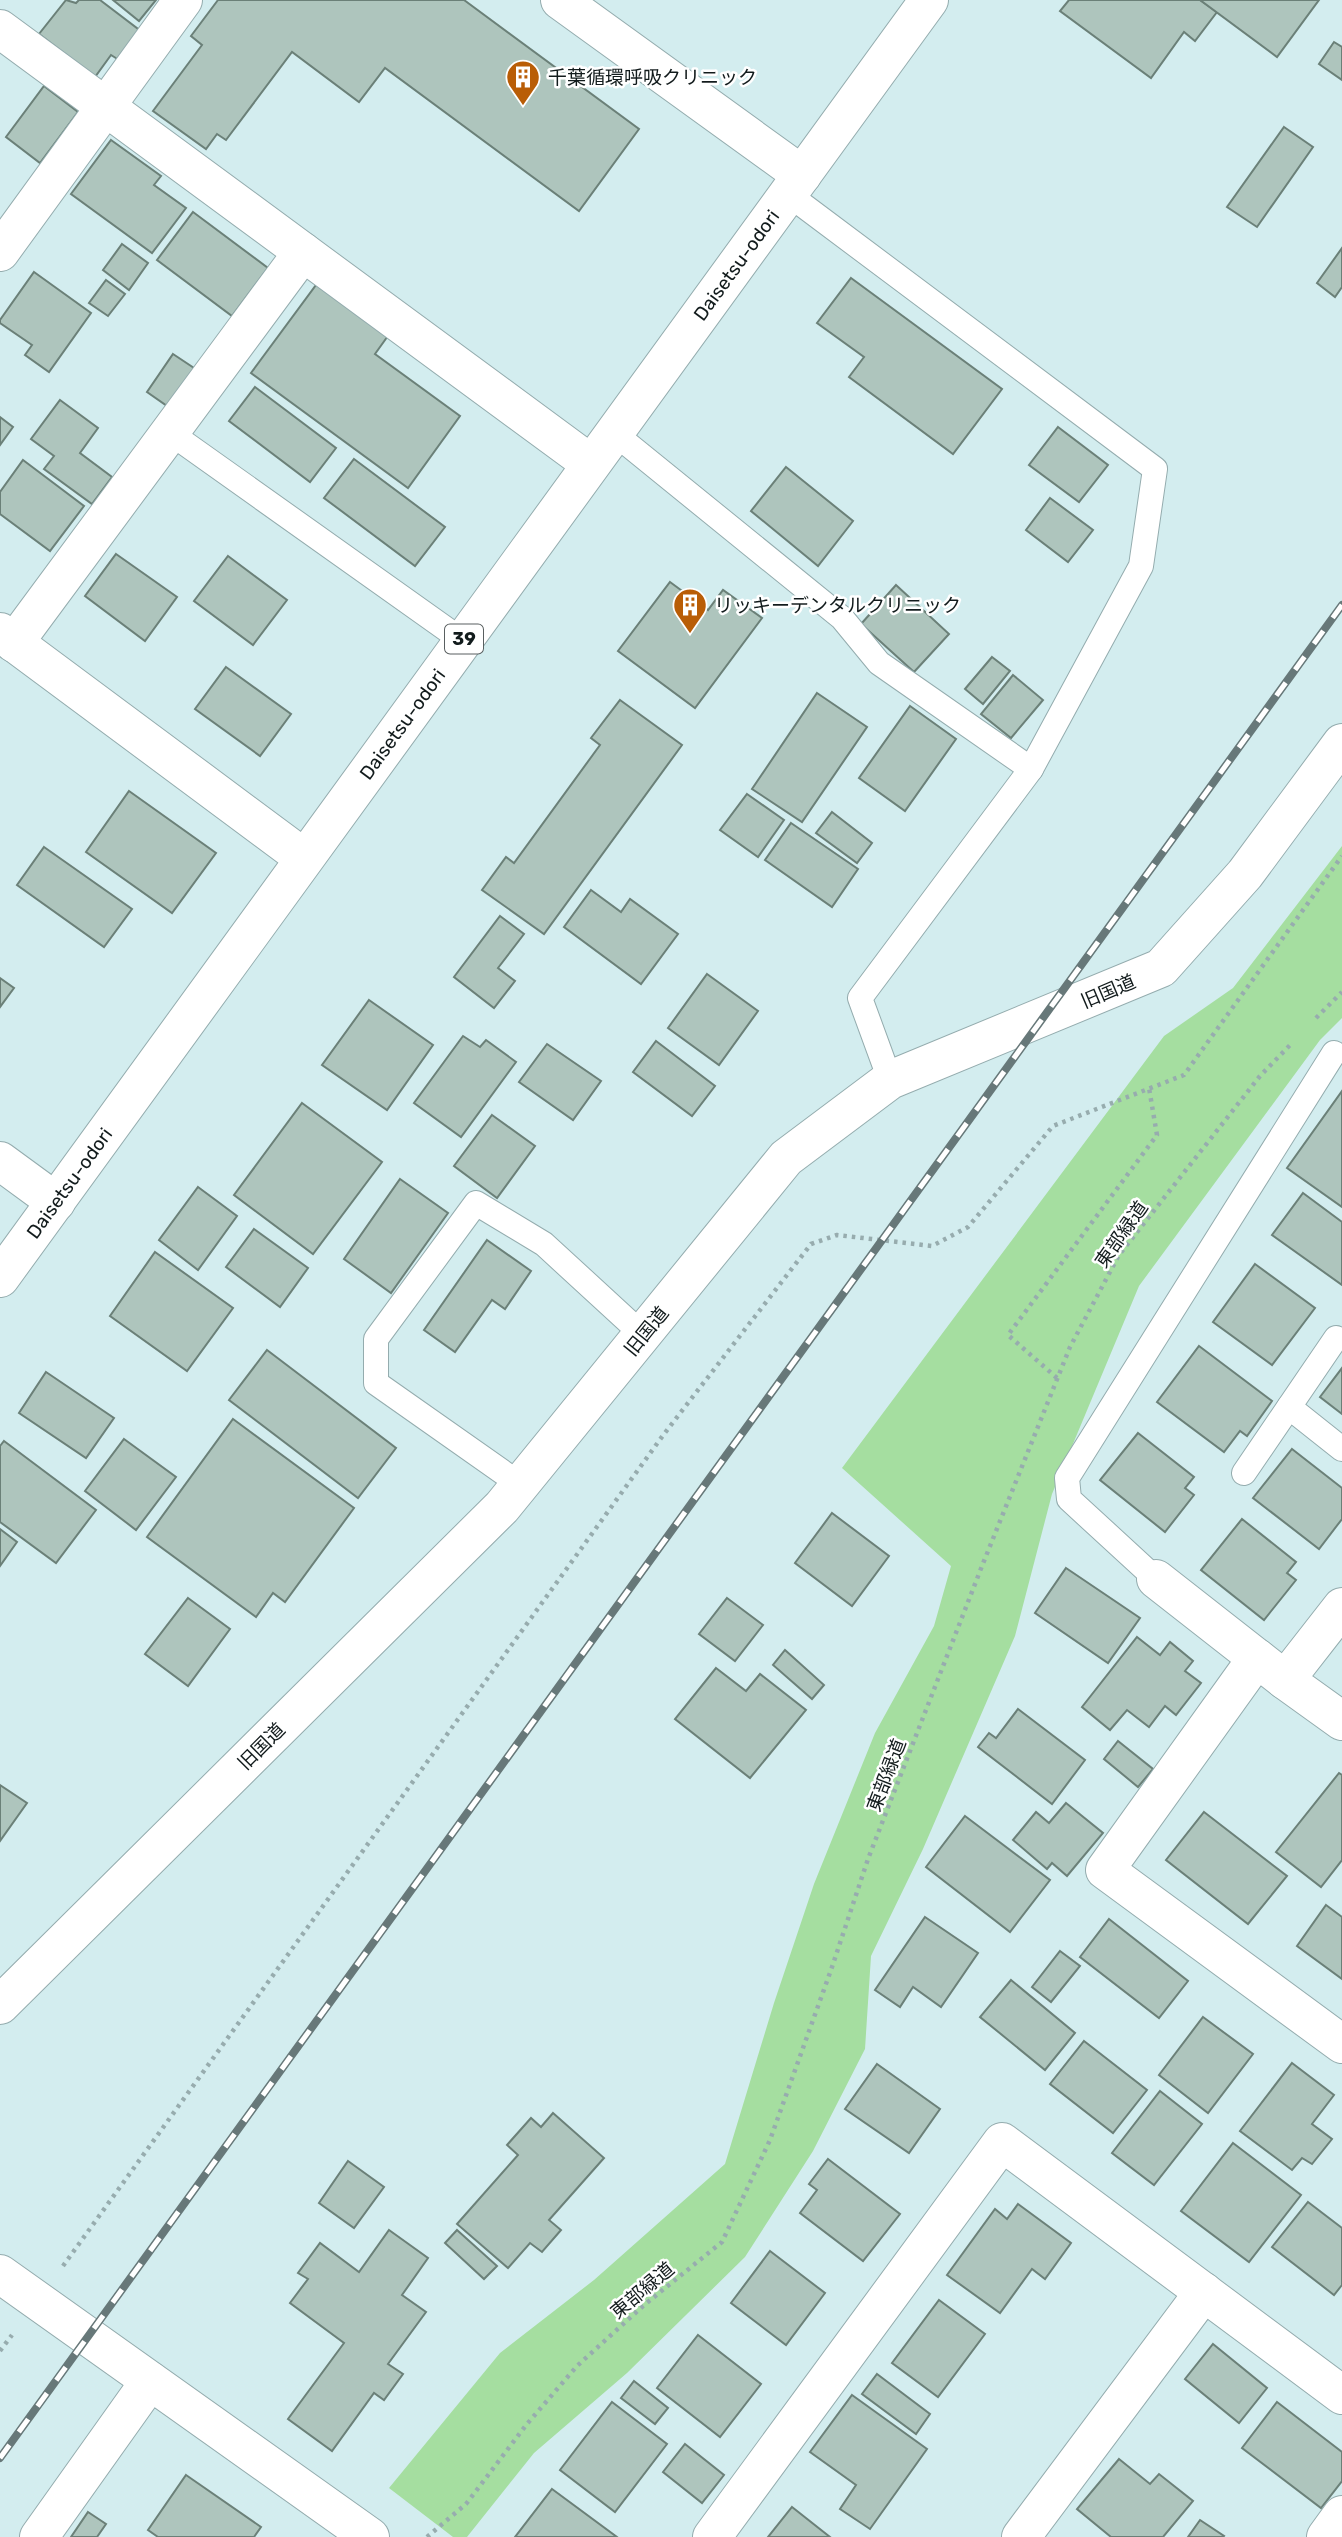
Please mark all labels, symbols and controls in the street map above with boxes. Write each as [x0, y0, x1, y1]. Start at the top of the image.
building icon: 千葉循環呼吸クリニック [504, 58, 542, 107]
place label: 千葉循環呼吸クリニック [548, 66, 757, 89]
street label: Daisetsu-odori [689, 205, 784, 325]
building icon: リッキーデンタルクリニック [671, 586, 709, 635]
place label: リッキーデンタルクリニック [714, 594, 961, 617]
road number: 39 [445, 624, 483, 654]
street label: Daisetsu-odori [355, 664, 450, 784]
street label: 旧国道 [1077, 970, 1139, 1013]
street label: Daisetsu-odori [22, 1123, 117, 1243]
street label: 東部緑道 [1090, 1197, 1153, 1272]
street label: 旧国道 [620, 1302, 673, 1361]
street label: 旧国道 [233, 1718, 290, 1775]
street label: 東部緑道 [862, 1736, 911, 1815]
street label: 東部緑道 [606, 2257, 679, 2324]

